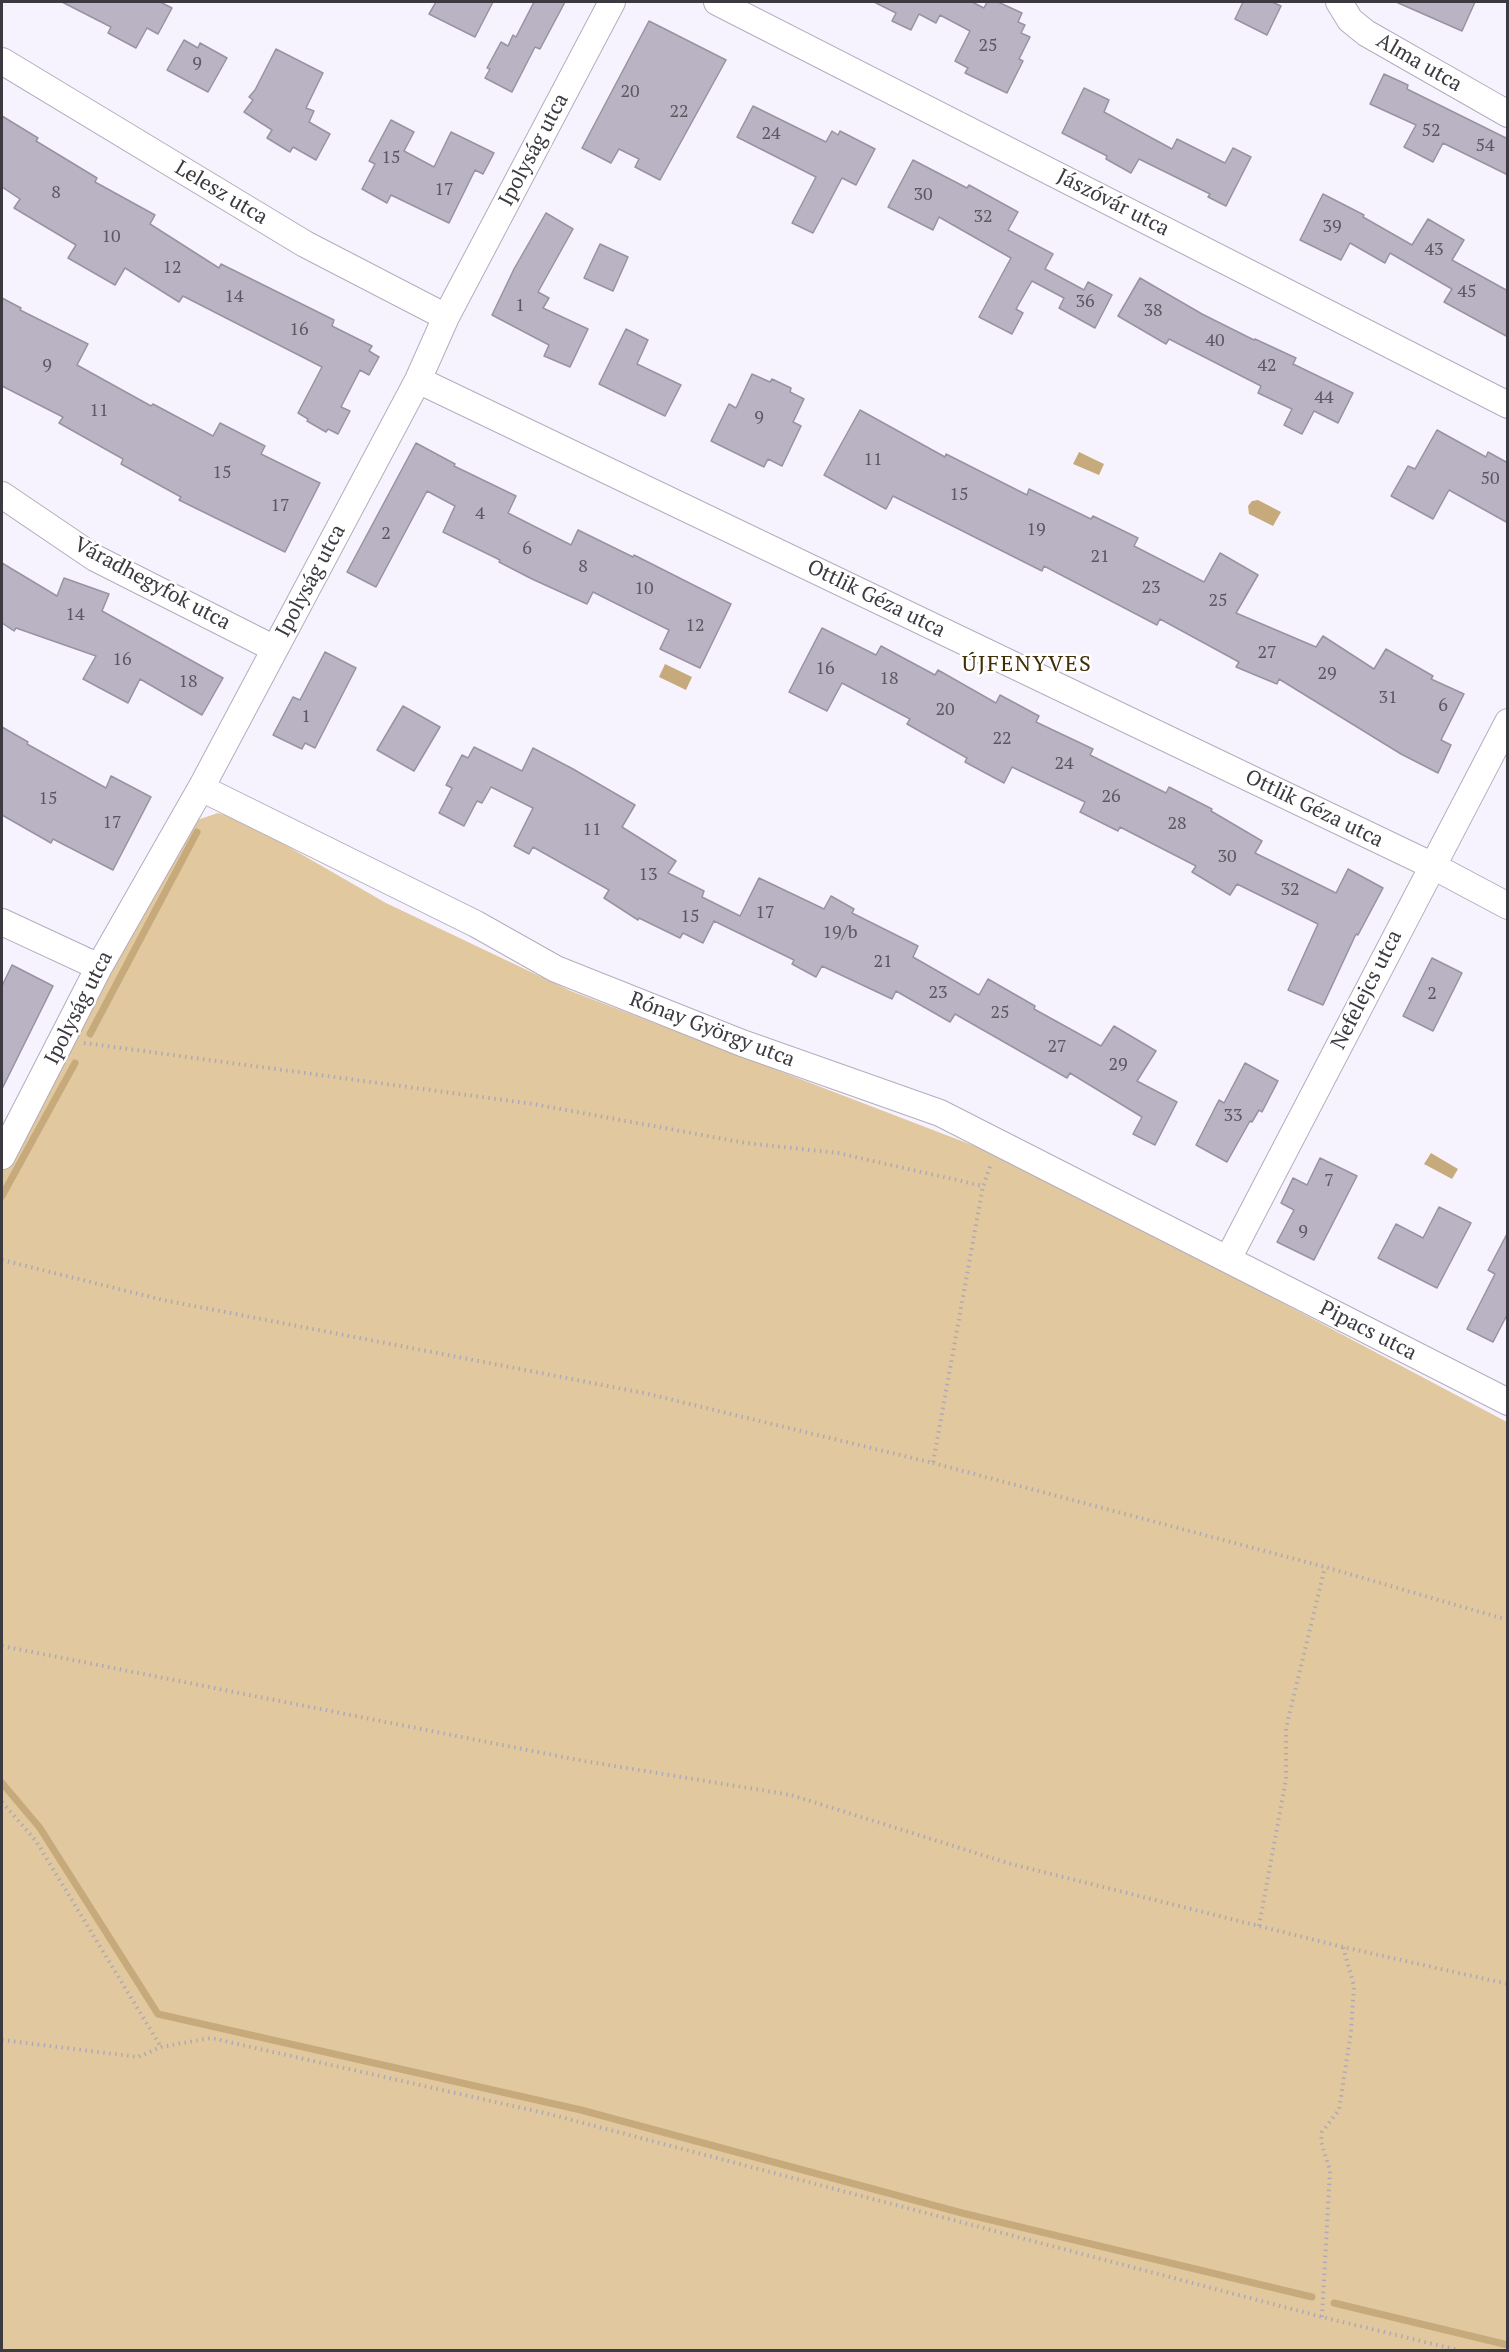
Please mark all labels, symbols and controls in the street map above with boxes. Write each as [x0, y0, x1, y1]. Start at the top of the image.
street label: Alma utca [1372, 28, 1466, 98]
house number: 25 [978, 35, 998, 57]
house number: 9 [192, 53, 202, 75]
house number: 20 [620, 81, 640, 103]
street label: Ipolyság utca [494, 89, 574, 211]
house number: 22 [669, 101, 689, 123]
house number: 52 [1421, 120, 1441, 142]
house number: 24 [761, 123, 781, 145]
house number: 54 [1475, 135, 1495, 157]
house number: 15 [381, 147, 401, 169]
street label: Lelesz utca [170, 156, 272, 230]
street label: Jászóvár utca [1053, 164, 1173, 242]
house number: 17 [434, 179, 454, 201]
house number: 8 [51, 182, 61, 204]
house number: 30 [913, 184, 933, 206]
house number: 32 [973, 206, 993, 228]
house number: 39 [1322, 216, 1342, 238]
house number: 10 [101, 226, 121, 248]
house number: 43 [1424, 239, 1444, 261]
house number: 12 [162, 257, 182, 279]
house number: 45 [1457, 281, 1477, 303]
house number: 14 [224, 286, 244, 308]
house number: 36 [1075, 291, 1095, 313]
house number: 1 [515, 295, 525, 317]
house number: 38 [1143, 300, 1163, 322]
house number: 16 [289, 319, 309, 341]
house number: 40 [1205, 330, 1225, 352]
house number: 9 [42, 355, 52, 377]
house number: 42 [1257, 355, 1277, 377]
house number: 44 [1314, 387, 1334, 409]
house number: 11 [89, 400, 109, 422]
house number: 9 [754, 407, 764, 429]
house number: 11 [863, 449, 883, 471]
house number: 15 [212, 462, 232, 484]
house number: 50 [1480, 468, 1500, 490]
house number: 15 [949, 484, 969, 506]
house number: 17 [270, 495, 290, 517]
house number: 4 [475, 503, 485, 525]
house number: 19 [1026, 519, 1046, 541]
street label: Ipolyság utca [271, 520, 351, 642]
house number: 2 [381, 523, 391, 545]
street label: Váradhegyfok utca [69, 532, 235, 636]
house number: 6 [522, 538, 532, 560]
house number: 21 [1090, 546, 1110, 568]
street label: Ottlik Géza utca [803, 555, 949, 643]
house number: 8 [578, 556, 588, 578]
house number: 23 [1141, 577, 1161, 599]
house number: 10 [634, 578, 654, 600]
house number: 25 [1208, 590, 1228, 612]
house number: 14 [65, 604, 85, 626]
house number: 12 [685, 615, 705, 637]
house number: 27 [1257, 642, 1277, 664]
house number: 16 [112, 649, 132, 671]
district label: ÚJFENYVES [962, 652, 1092, 678]
house number: 16 [815, 658, 835, 680]
house number: 29 [1317, 663, 1337, 685]
house number: 18 [879, 668, 899, 690]
house number: 18 [178, 671, 198, 693]
house number: 31 [1378, 687, 1398, 709]
house number: 6 [1438, 695, 1448, 717]
house number: 20 [935, 699, 955, 721]
house number: 1 [301, 706, 311, 728]
house number: 22 [992, 728, 1012, 750]
house number: 24 [1054, 753, 1074, 775]
street label: Ottlik Géza utca [1241, 765, 1387, 853]
house number: 26 [1101, 786, 1121, 808]
house number: 15 [38, 788, 58, 810]
house number: 17 [102, 812, 122, 834]
house number: 28 [1167, 813, 1187, 835]
house number: 11 [582, 819, 602, 841]
house number: 30 [1217, 846, 1237, 868]
house number: 13 [638, 864, 658, 886]
house number: 32 [1280, 879, 1300, 901]
house number: 17 [755, 902, 775, 924]
house number: 15 [680, 906, 700, 928]
house number: 19/b [822, 922, 858, 944]
street label: Nefelejcs utca [1326, 926, 1408, 1054]
street label: Ipolyság utca [40, 947, 118, 1069]
house number: 21 [873, 951, 893, 973]
house number: 23 [928, 982, 948, 1004]
house number: 2 [1427, 983, 1437, 1005]
street label: Rónay György utca [626, 987, 798, 1073]
house number: 25 [990, 1002, 1010, 1024]
house number: 27 [1047, 1036, 1067, 1058]
house number: 29 [1108, 1054, 1128, 1076]
house number: 33 [1223, 1105, 1243, 1127]
house number: 7 [1324, 1170, 1334, 1192]
house number: 9 [1298, 1221, 1308, 1243]
street label: Pipacs utca [1315, 1296, 1421, 1366]

